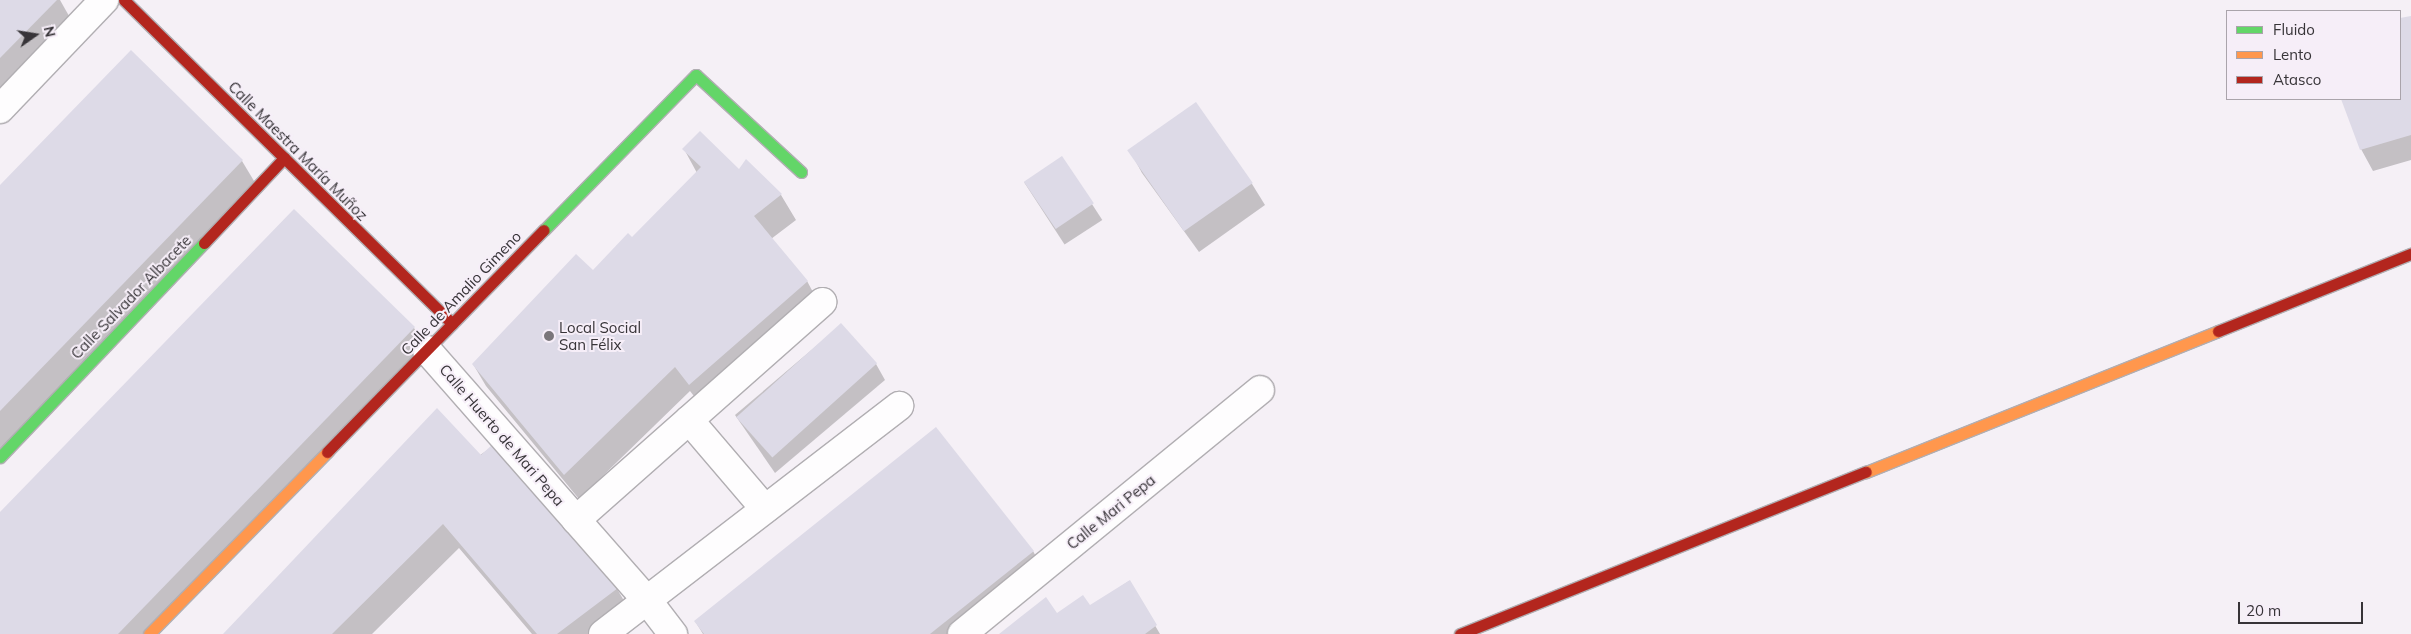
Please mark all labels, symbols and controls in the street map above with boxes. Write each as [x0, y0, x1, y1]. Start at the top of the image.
north arrow [10, 10, 60, 60]
legend [2226, 10, 2401, 100]
text: Fluido [2273, 20, 2315, 39]
text: N [40, 24, 60, 39]
text: Lento [2273, 45, 2312, 64]
text: Atasco [2273, 70, 2321, 89]
street label: Calle Maestra María Muñoz [225, 78, 371, 224]
street label: Calle de Amalio Gimeno [397, 227, 525, 359]
street label: Calle Salvador Albacete [67, 231, 195, 363]
place label: Local Social San Félix [559, 318, 641, 353]
marker: Local Social San Félix [543, 330, 555, 342]
street label: Calle Huerto de Mari Pepa [436, 361, 568, 509]
street label: Calle Mari Pepa [1063, 471, 1159, 553]
scale bar [2241, 592, 2366, 624]
text: 20 m [2246, 601, 2281, 620]

